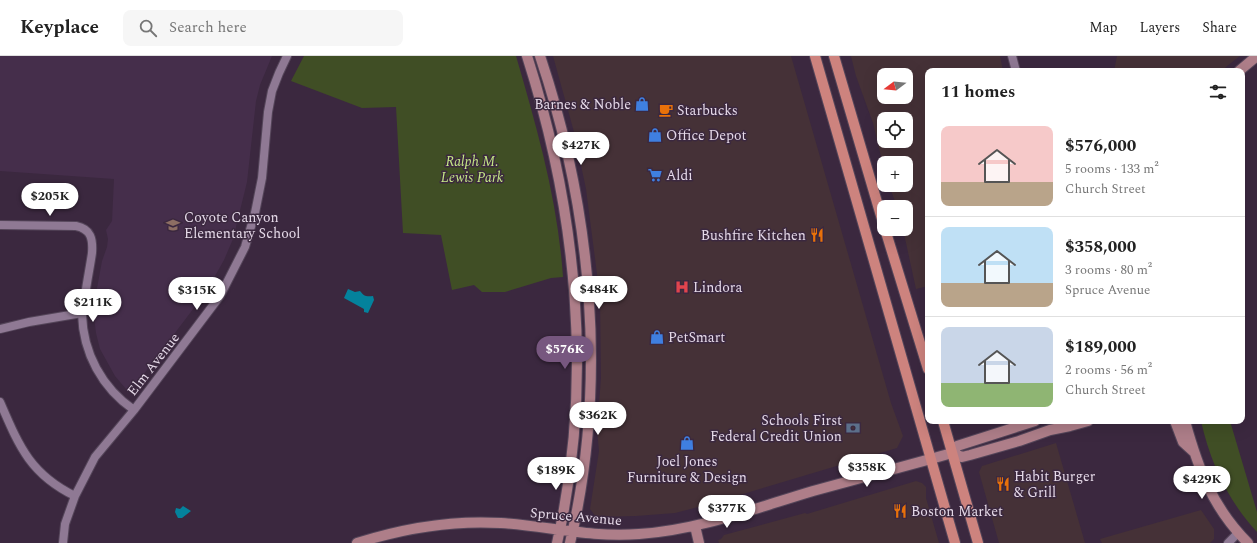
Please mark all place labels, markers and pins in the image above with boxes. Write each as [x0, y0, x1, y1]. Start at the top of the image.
place label: Barnes & Noble [534, 94, 631, 115]
shop icon: Barnes & Noble [634, 96, 650, 112]
place label: Starbucks [677, 100, 738, 121]
cafe icon: Starbucks [658, 102, 674, 118]
place label: Office Depot [666, 125, 747, 146]
shop icon: Office Depot [647, 127, 663, 143]
pin: $427K [553, 132, 609, 166]
place label: Aldi [666, 165, 693, 186]
supermarket icon: Aldi [647, 167, 663, 183]
pin: $205K [22, 183, 78, 217]
place label: Coyote Canyon Elementary School [184, 207, 300, 244]
school or university icon: Coyote Canyon Elementary School [165, 217, 181, 233]
place label: Bushfire Kitchen [701, 225, 806, 246]
restaurant icon: Bushfire Kitchen [809, 227, 825, 243]
pin: $484K [571, 276, 627, 310]
pin: $315K [169, 277, 225, 311]
place label: Lindora [693, 277, 742, 298]
hospital icon: Lindora [674, 279, 690, 295]
pin: $211K [65, 289, 121, 323]
place label: PetSmart [668, 327, 725, 348]
shop icon: PetSmart [649, 329, 665, 345]
pin: $576K [537, 336, 593, 370]
pin: $362K [570, 402, 626, 436]
place label: Schools First Federal Credit Union [710, 410, 842, 447]
bank icon: Schools First Federal Credit Union [845, 420, 861, 436]
shop icon: Joel Jones Furniture & Design [679, 435, 695, 451]
place label: Joel Jones Furniture & Design [627, 451, 747, 488]
pin: $358K [839, 454, 895, 488]
pin: $189K [528, 457, 584, 491]
place label: Habit Burger & Grill [1014, 466, 1096, 503]
pin: $429K [1174, 466, 1230, 500]
restaurant icon: Habit Burger & Grill [995, 476, 1011, 492]
pin: $377K [699, 495, 755, 529]
place label: Boston Market [911, 501, 1003, 522]
restaurant icon: Boston Market [892, 503, 908, 519]

